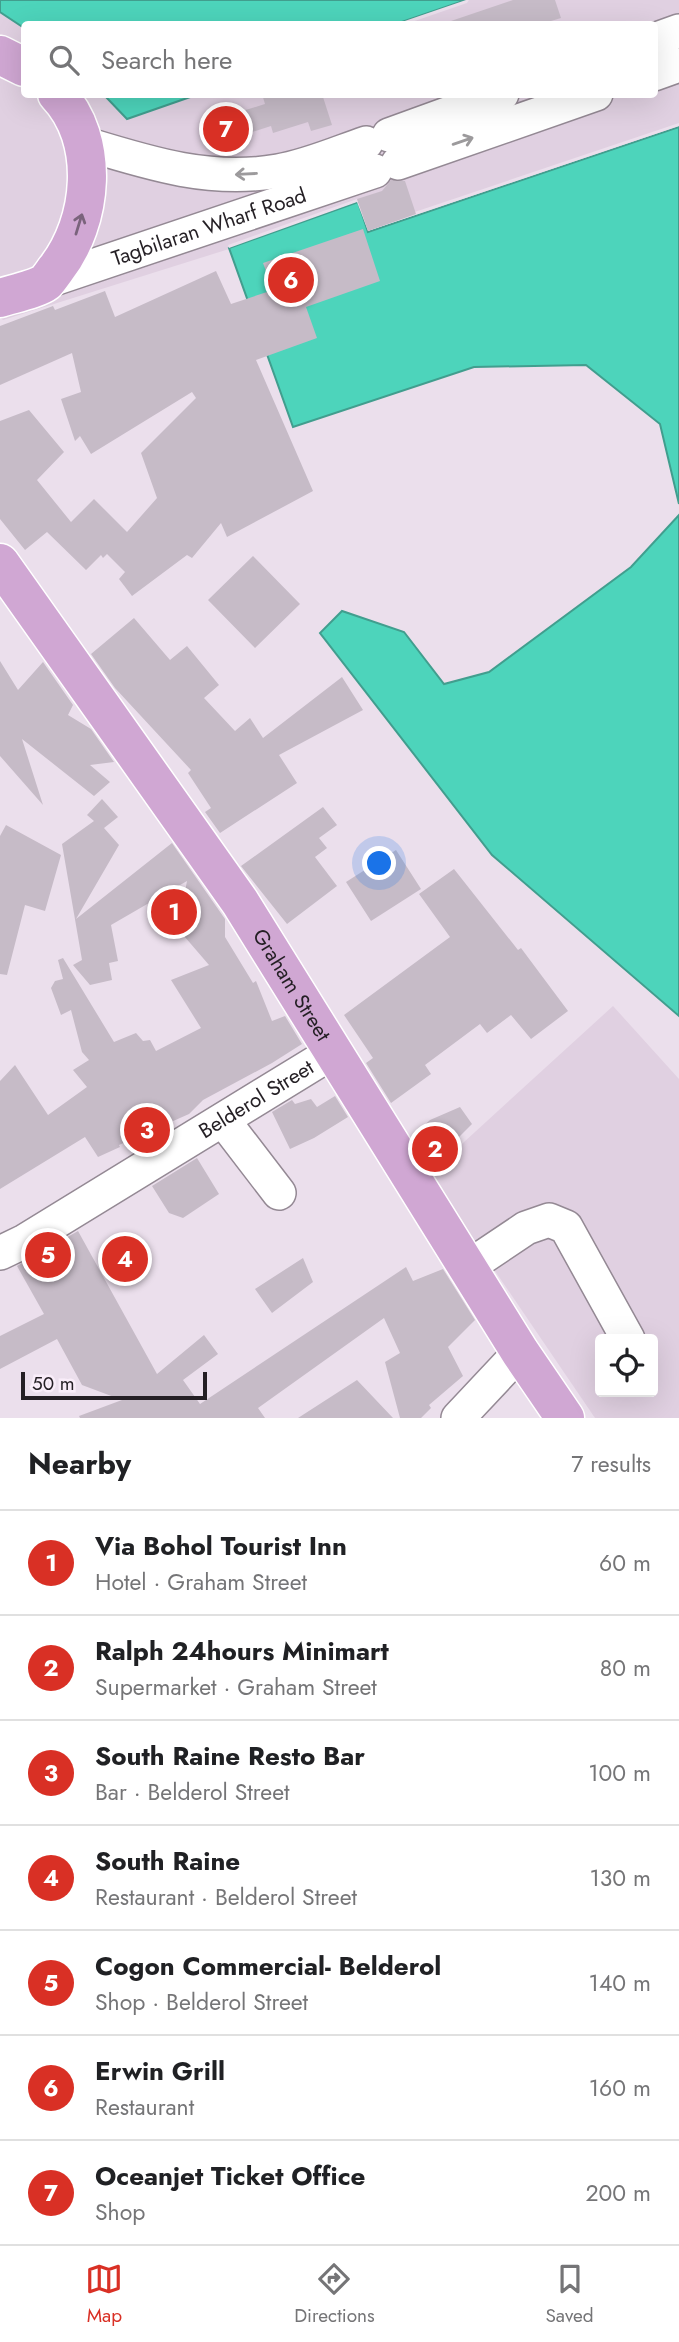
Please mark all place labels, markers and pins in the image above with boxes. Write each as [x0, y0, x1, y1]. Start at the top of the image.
pin: 7 [203, 103, 249, 155]
pin: 6 [268, 254, 314, 306]
pin: 1 [151, 886, 197, 938]
pin: 3 [124, 1104, 170, 1156]
pin: 2 [412, 1123, 458, 1175]
pin: 5 [25, 1229, 71, 1281]
pin: 4 [102, 1233, 148, 1285]

